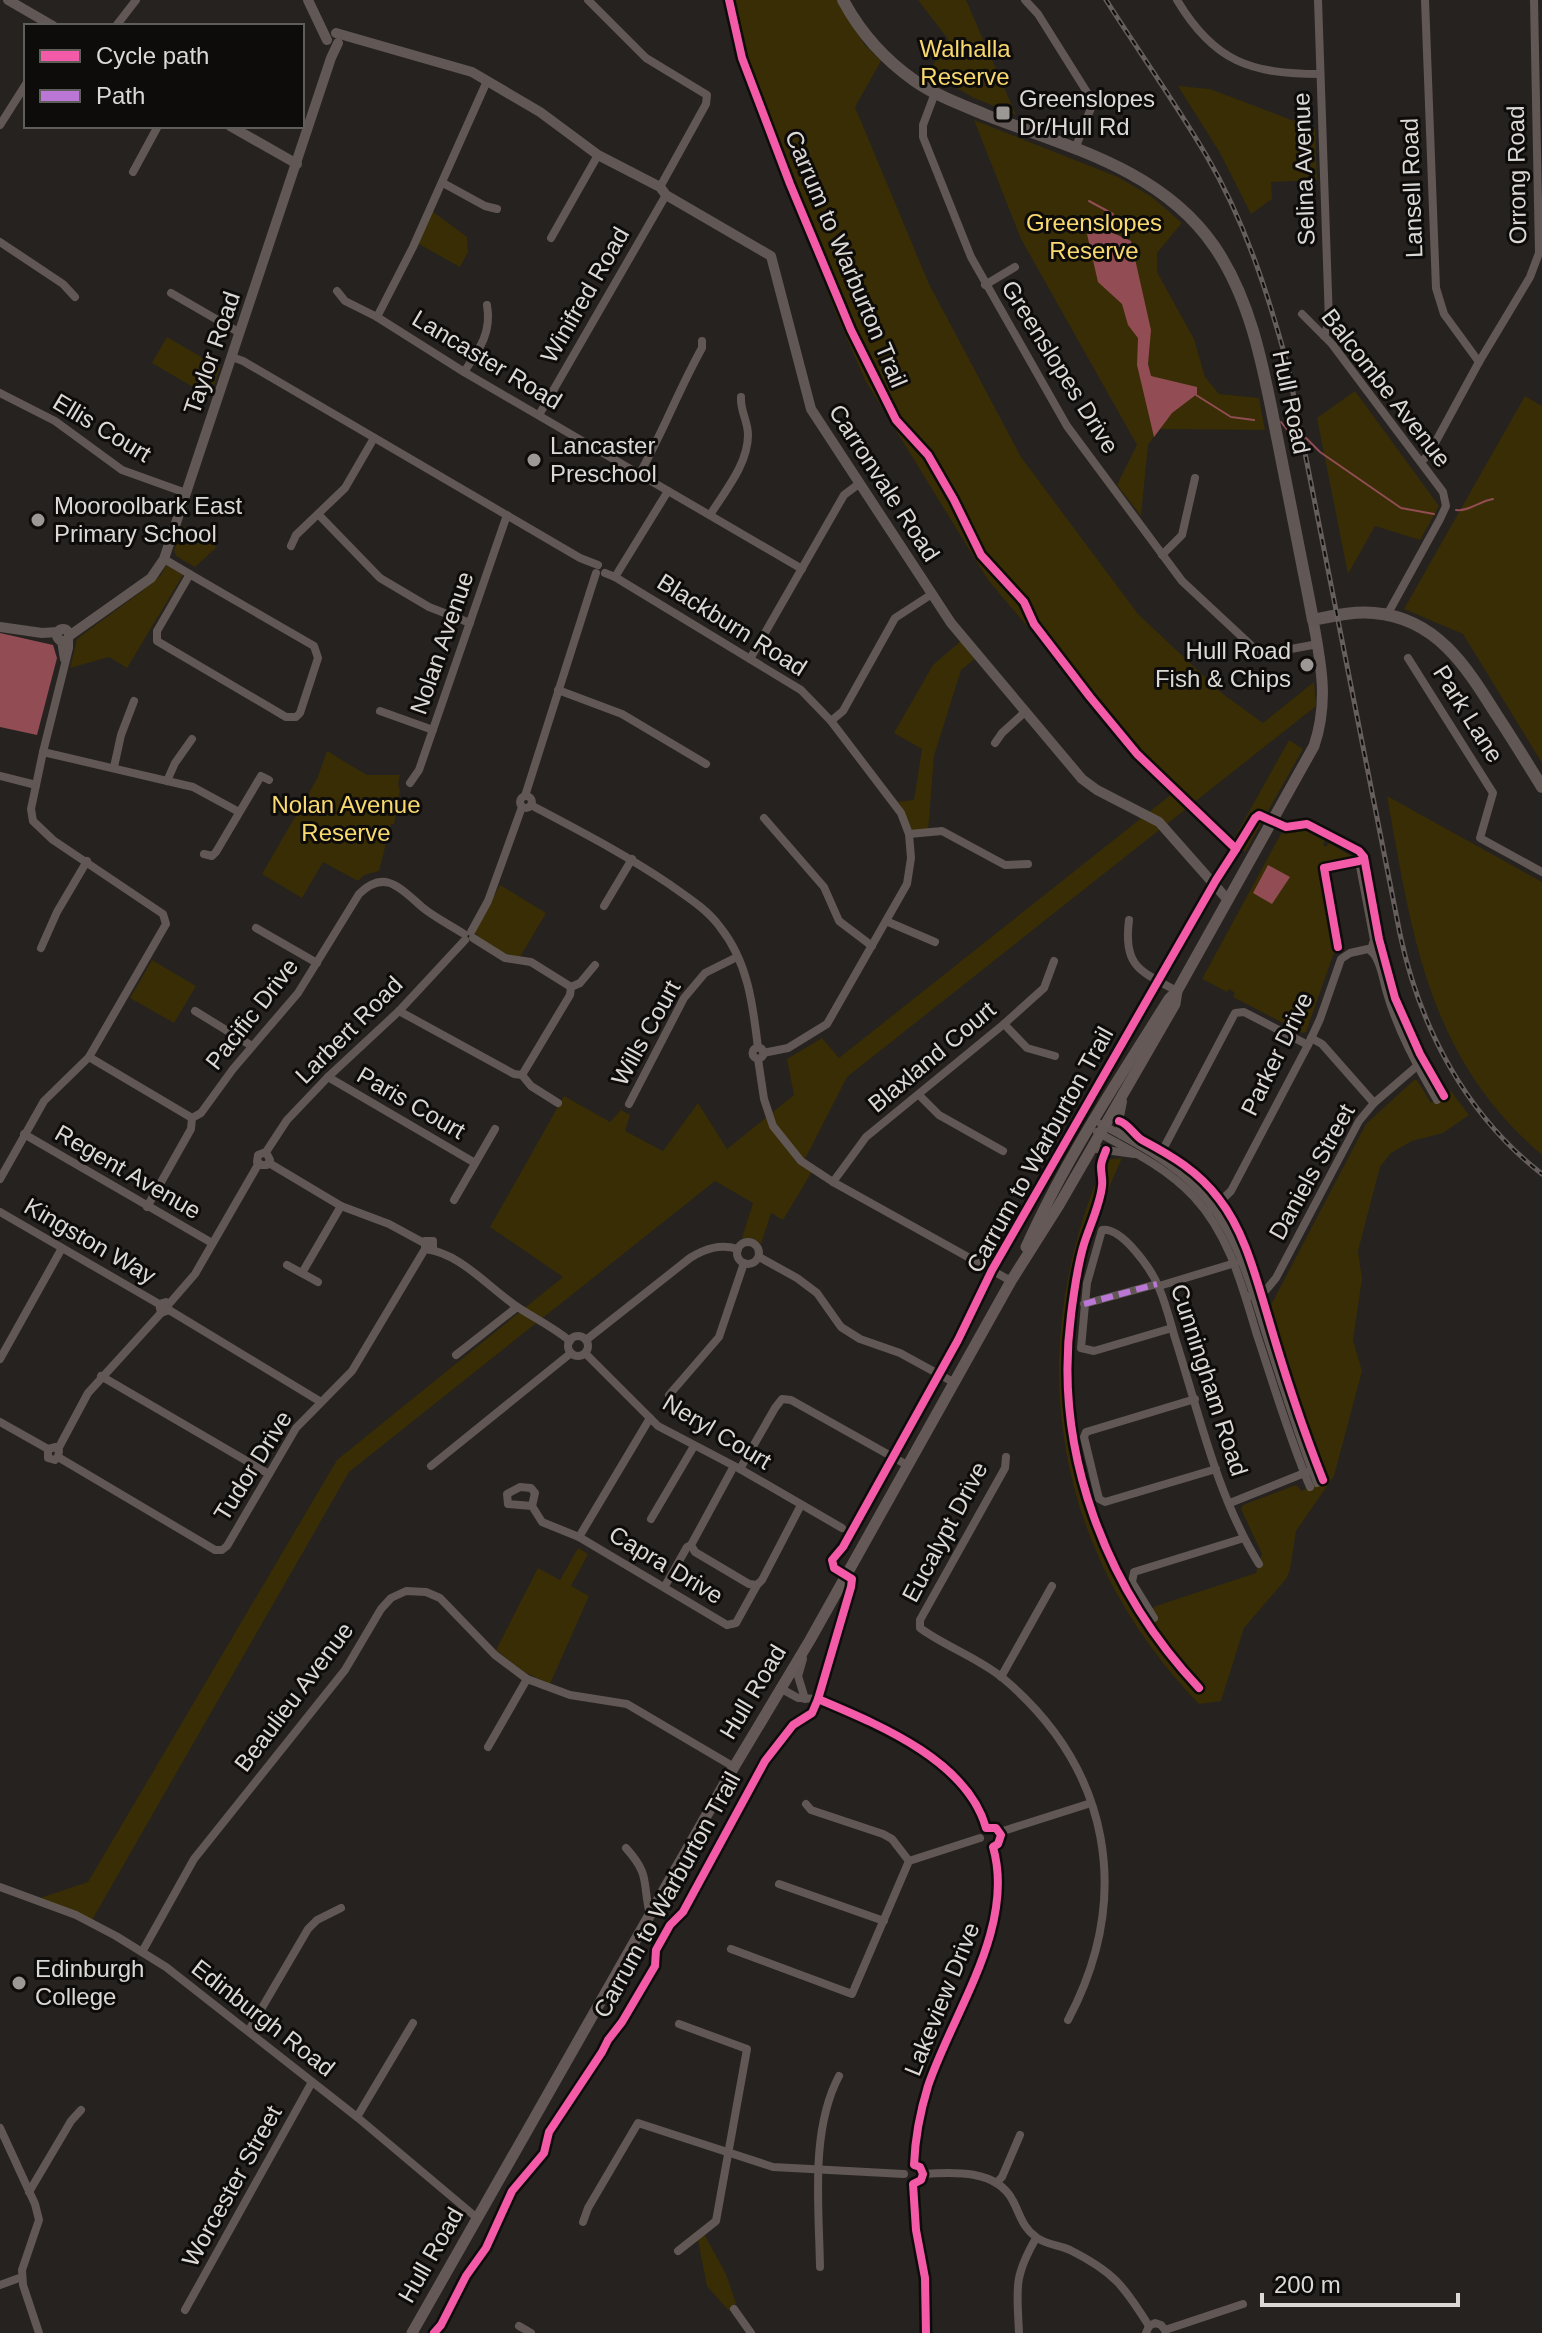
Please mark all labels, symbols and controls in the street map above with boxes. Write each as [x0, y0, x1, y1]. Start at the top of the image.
legend [24, 24, 304, 128]
park label: Walhalla Reserve [919, 35, 1011, 90]
text: Cycle path [96, 42, 209, 69]
text: Path [96, 82, 145, 109]
place label: Greenslopes Dr/Hull Rd [1019, 85, 1155, 140]
street label: Selina Avenue [1287, 92, 1320, 246]
marker: Greenslopes Dr/Hull Rd [994, 104, 1012, 122]
street label: Orrong Road [1502, 105, 1531, 245]
street label: Lansell Road [1396, 118, 1427, 259]
street label: Carrum to Warburton Trail [780, 126, 913, 391]
park label: Greenslopes Reserve [1026, 209, 1162, 264]
street label: Winifred Road [535, 222, 634, 367]
street label: Greenslopes Drive [996, 275, 1125, 458]
street label: Taylor Road [178, 288, 245, 418]
street label: Balcombe Avenue [1316, 303, 1456, 472]
street label: Lancaster Road [408, 304, 567, 415]
street label: Hull Road [1267, 348, 1316, 456]
street label: Ellis Court [48, 388, 156, 467]
street label: Carronvale Road [824, 399, 945, 566]
place label: Lancaster Preschool [550, 432, 657, 487]
marker: Lancaster Preschool [525, 451, 543, 469]
place label: Mooroolbark East Primary School [54, 492, 242, 547]
marker: Mooroolbark East Primary School [29, 511, 47, 529]
street label: Nolan Avenue [405, 568, 479, 718]
street label: Blackburn Road [653, 568, 812, 681]
place label: Hull Road Fish & Chips [1155, 637, 1291, 692]
marker: Hull Road Fish & Chips [1298, 656, 1316, 674]
street label: Park Lane [1428, 660, 1509, 767]
park label: Nolan Avenue Reserve [271, 791, 421, 846]
street label: Pacific Drive [200, 953, 303, 1075]
street label: Larbert Road [290, 971, 408, 1089]
street label: Wills Court [606, 975, 686, 1090]
street label: Parker Drive [1235, 988, 1318, 1120]
street label: Blaxland Court [863, 995, 1001, 1118]
street label: Carrum to Warburton Trail [961, 1022, 1118, 1277]
street label: Paris Court [353, 1061, 470, 1144]
street label: Daniels Street [1263, 1099, 1360, 1244]
street label: Regent Avenue [51, 1119, 206, 1224]
street label: Kingston Way [20, 1192, 161, 1289]
street label: Cunningham Road [1166, 1281, 1253, 1479]
street label: Neryl Court [658, 1389, 777, 1475]
street label: Tudor Drive [208, 1406, 297, 1526]
street label: Eucalypt Drive [896, 1457, 993, 1606]
street label: Capra Drive [604, 1520, 728, 1609]
street label: Beaulieu Avenue [229, 1617, 358, 1777]
street label: Hull Road [714, 1640, 791, 1744]
street label: Carrum to Warburton Trail [588, 1767, 745, 2022]
street label: Lakeview Drive [899, 1918, 985, 2079]
street label: Edinburgh Road [187, 1954, 340, 2082]
place label: Edinburgh College [35, 1955, 144, 2010]
marker: Edinburgh College [10, 1974, 28, 1992]
street label: Worcester Street [176, 2100, 287, 2271]
street label: Hull Road [393, 2202, 469, 2307]
scale bar [1262, 2257, 1458, 2307]
text: 200 m [1274, 2271, 1341, 2298]

